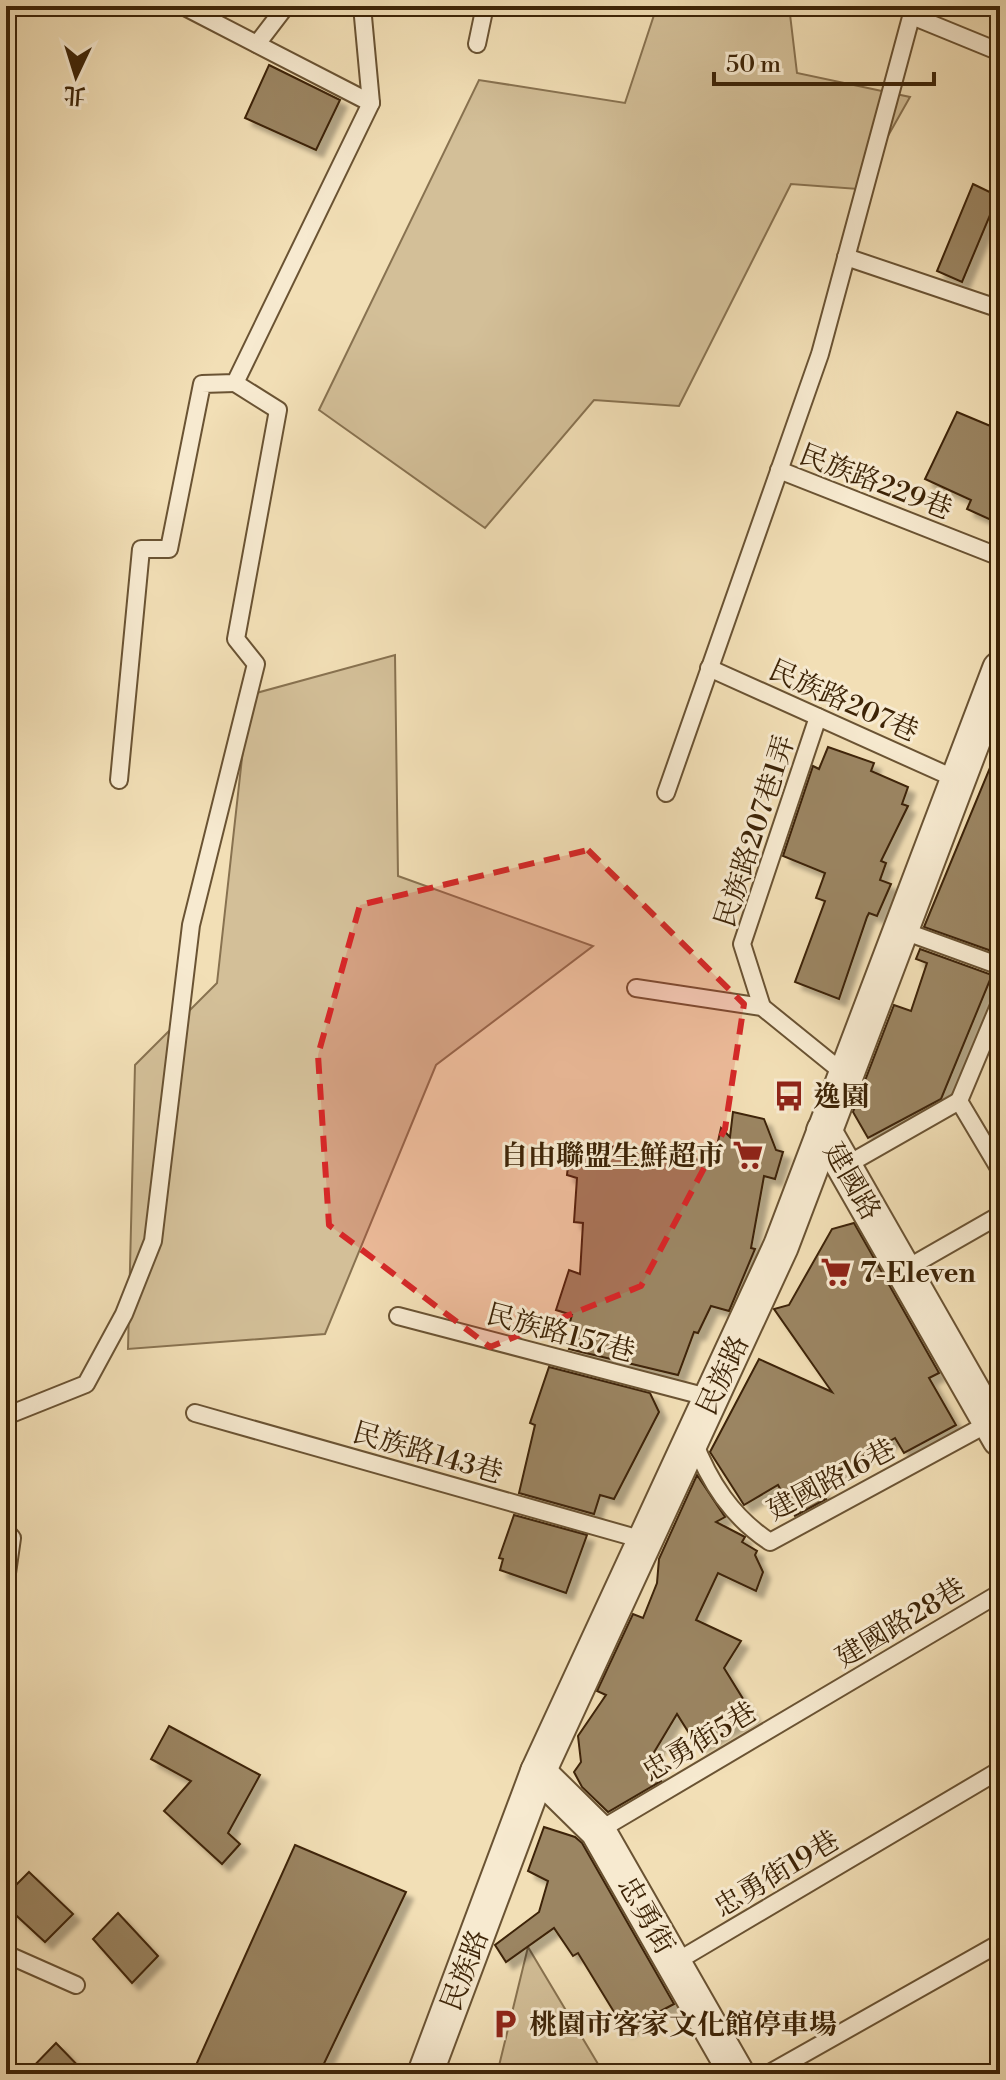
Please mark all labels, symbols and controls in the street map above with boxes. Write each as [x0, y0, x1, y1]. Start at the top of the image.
north arrow [36, 36, 116, 116]
scale bar [714, 36, 934, 86]
text: 50 m [726, 50, 781, 80]
text: 北 [63, 80, 87, 109]
street label: 民族路229巷 [794, 437, 957, 528]
street label: 民族路207巷 [763, 653, 924, 750]
street label: 民族路207巷1弄 [708, 731, 803, 932]
bus stop icon: 逸園 [772, 1079, 806, 1113]
place label: 逸園 [813, 1080, 869, 1115]
street label: 建國路 [816, 1137, 888, 1227]
supermarket icon: 自由聯盟生鮮超市 [731, 1138, 765, 1172]
place label: 自由聯盟生鮮超市 [500, 1139, 724, 1174]
supermarket icon: 7-Eleven [819, 1255, 853, 1289]
place label: 7-Eleven [860, 1256, 976, 1291]
street label: 民族路157巷 [482, 1297, 639, 1370]
street label: 民族路 [690, 1330, 757, 1421]
street label: 民族路143巷 [348, 1415, 507, 1492]
street label: 建國路16巷 [762, 1432, 902, 1529]
street label: 建國路28巷 [830, 1571, 972, 1676]
street label: 忠勇街5巷 [636, 1694, 763, 1790]
street label: 忠勇街19巷 [708, 1823, 846, 1925]
street label: 忠勇街 [610, 1871, 682, 1961]
street label: 民族路 [434, 1925, 497, 2016]
parking icon: 桃園市客家文化館停車場 [488, 2007, 522, 2041]
place label: 桃園市客家文化館停車場 [529, 2008, 837, 2043]

